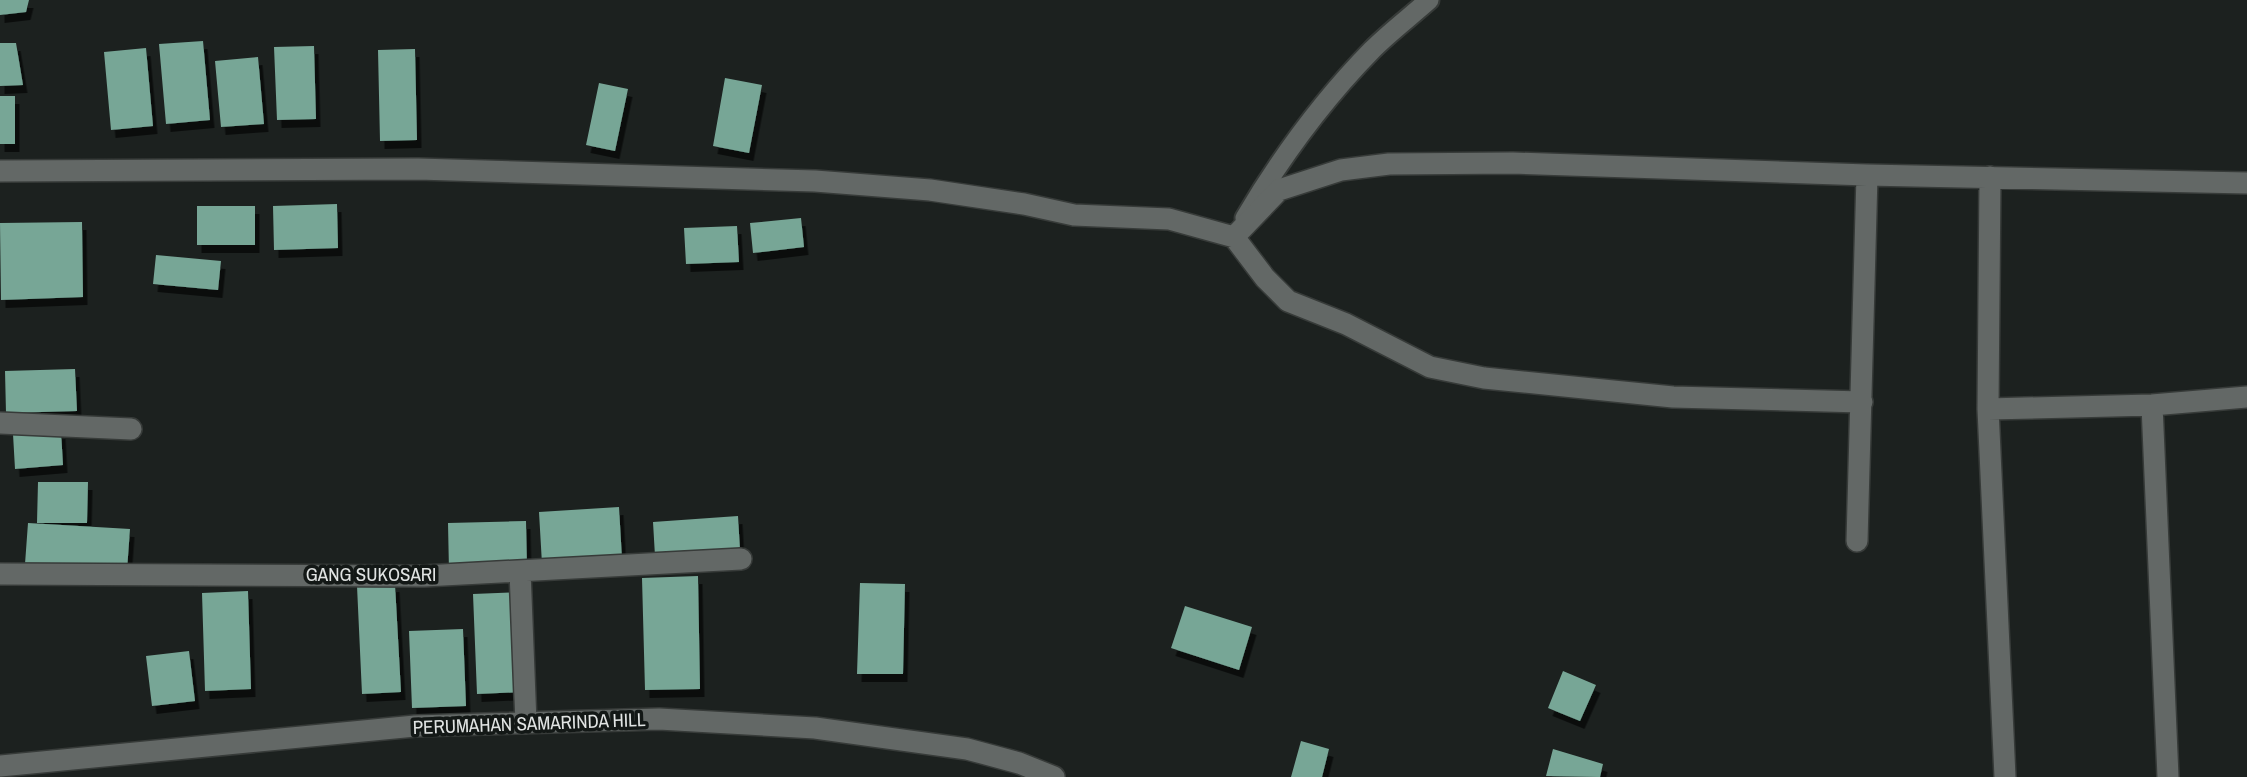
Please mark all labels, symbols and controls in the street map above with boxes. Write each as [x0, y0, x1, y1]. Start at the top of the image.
street label: GANG SUKOSARI [306, 561, 436, 587]
street label: PERUMAHAN SAMARINDA HILL [412, 706, 646, 740]

